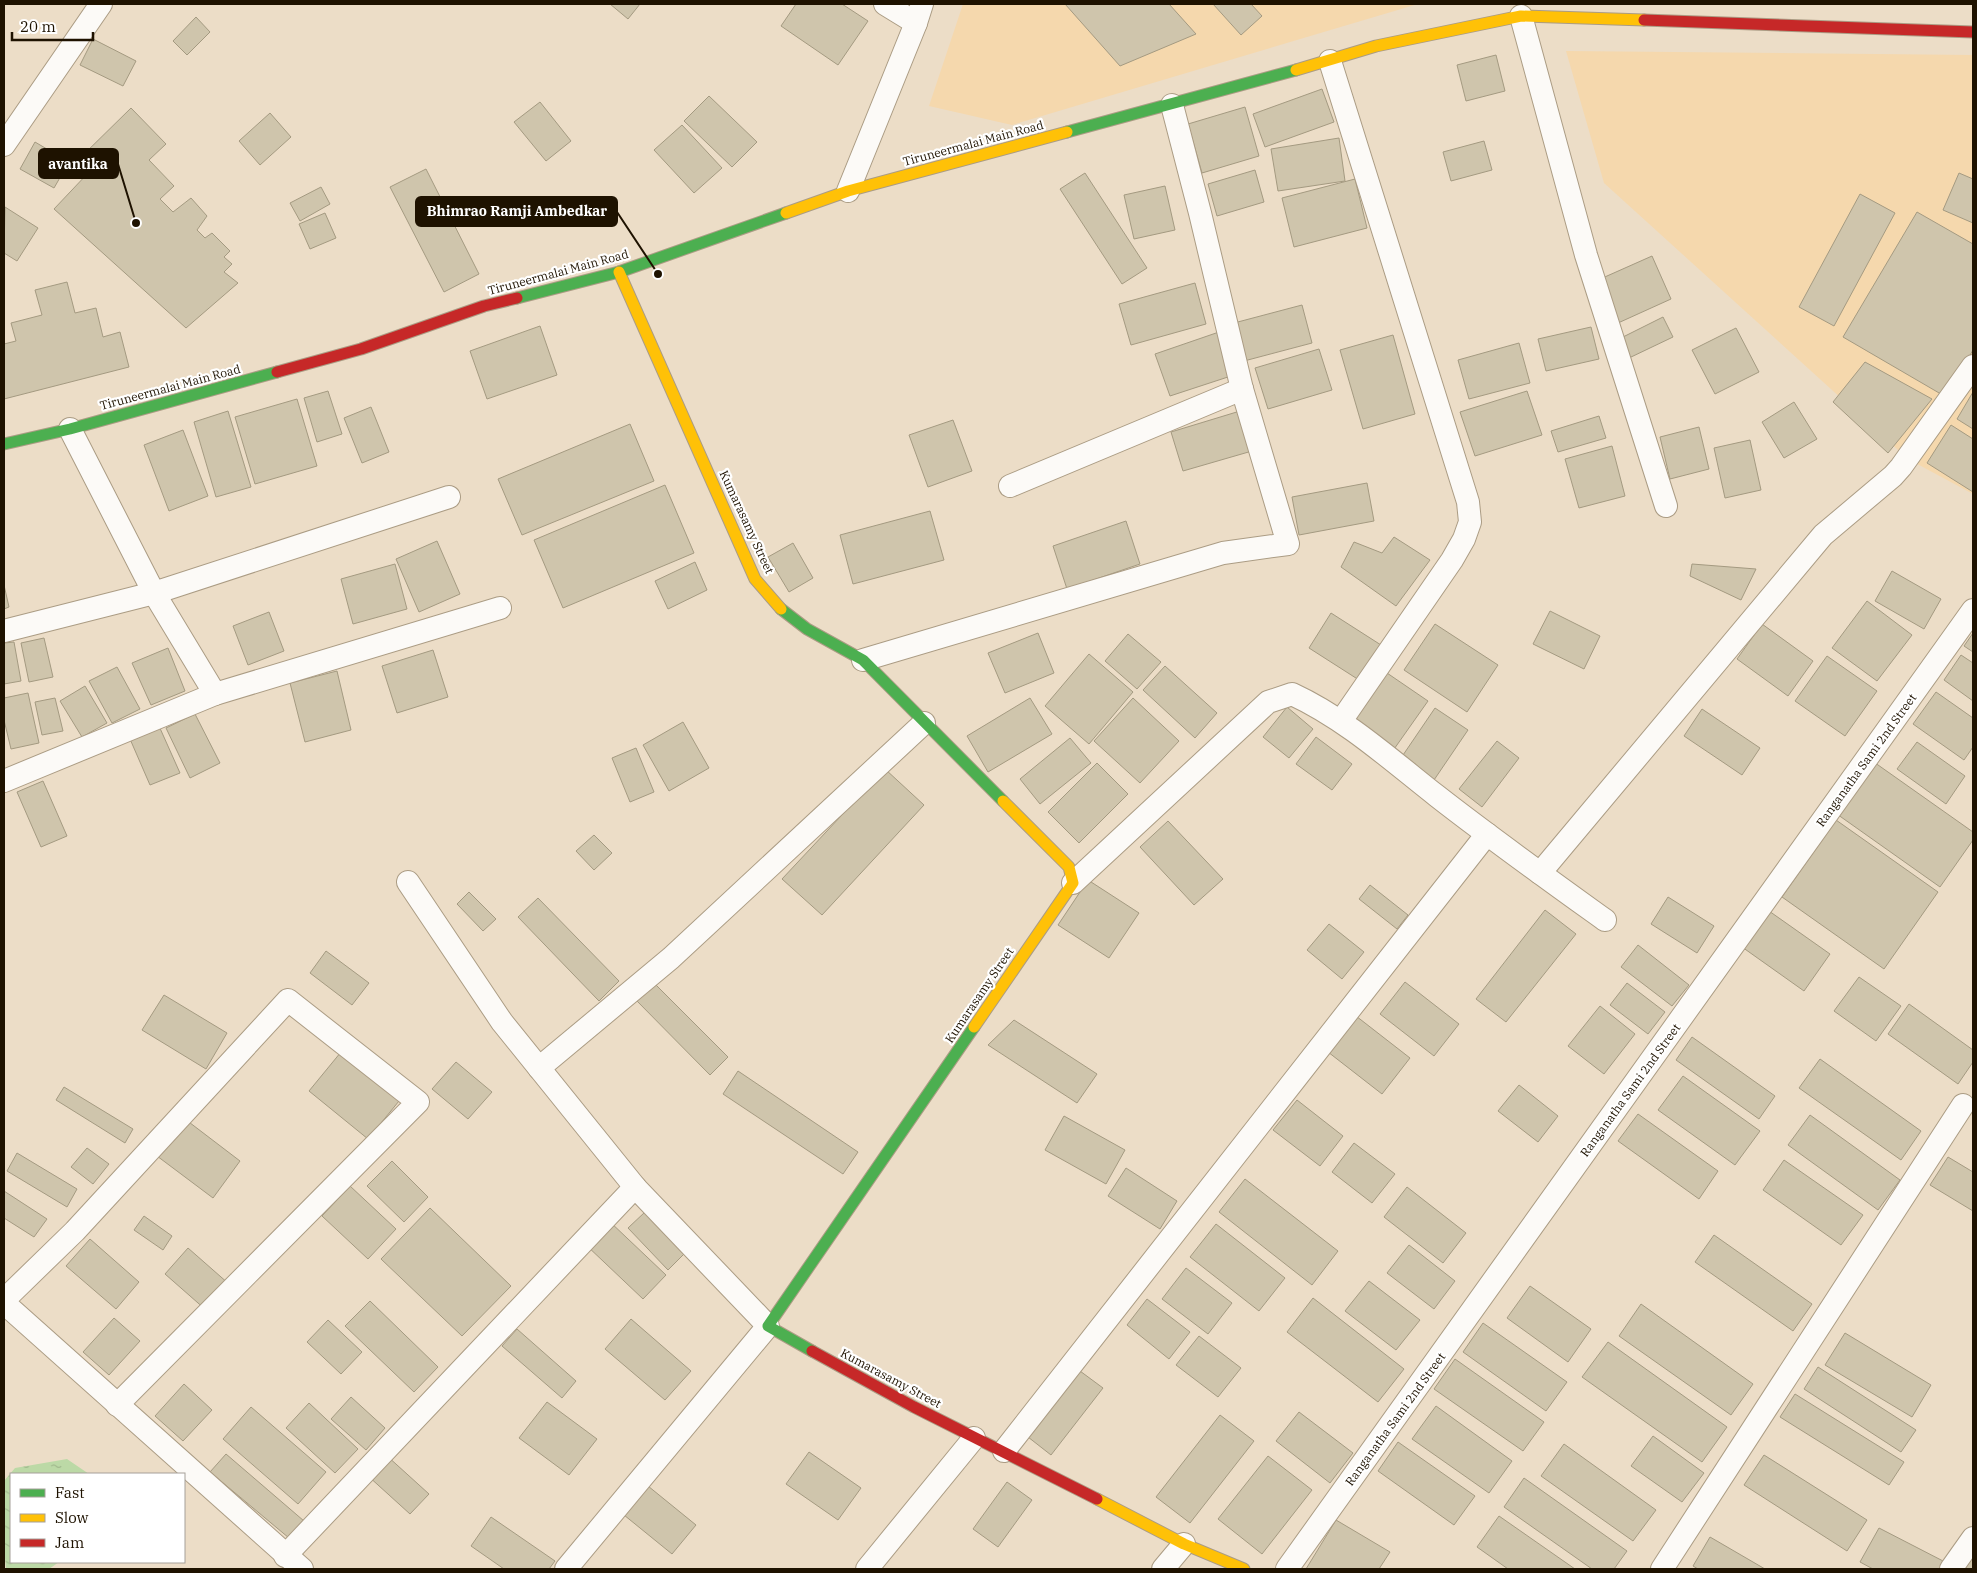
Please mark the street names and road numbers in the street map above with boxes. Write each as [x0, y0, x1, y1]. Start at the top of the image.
street label: Tiruneermalai Main Road [901, 117, 1045, 169]
street label: Tiruneermalai Main Road [486, 246, 630, 298]
street label: Tiruneermalai Main Road [98, 361, 242, 413]
street label: Kumarasamy Street [717, 468, 777, 576]
street label: Ranganatha Sami 2nd Street [1813, 691, 1919, 829]
street label: Kumarasamy Street [941, 944, 1017, 1046]
street label: Ranganatha Sami 2nd Street [1577, 1021, 1683, 1159]
street label: Kumarasamy Street [838, 1345, 944, 1411]
street label: Ranganatha Sami 2nd Street [1342, 1350, 1448, 1488]

